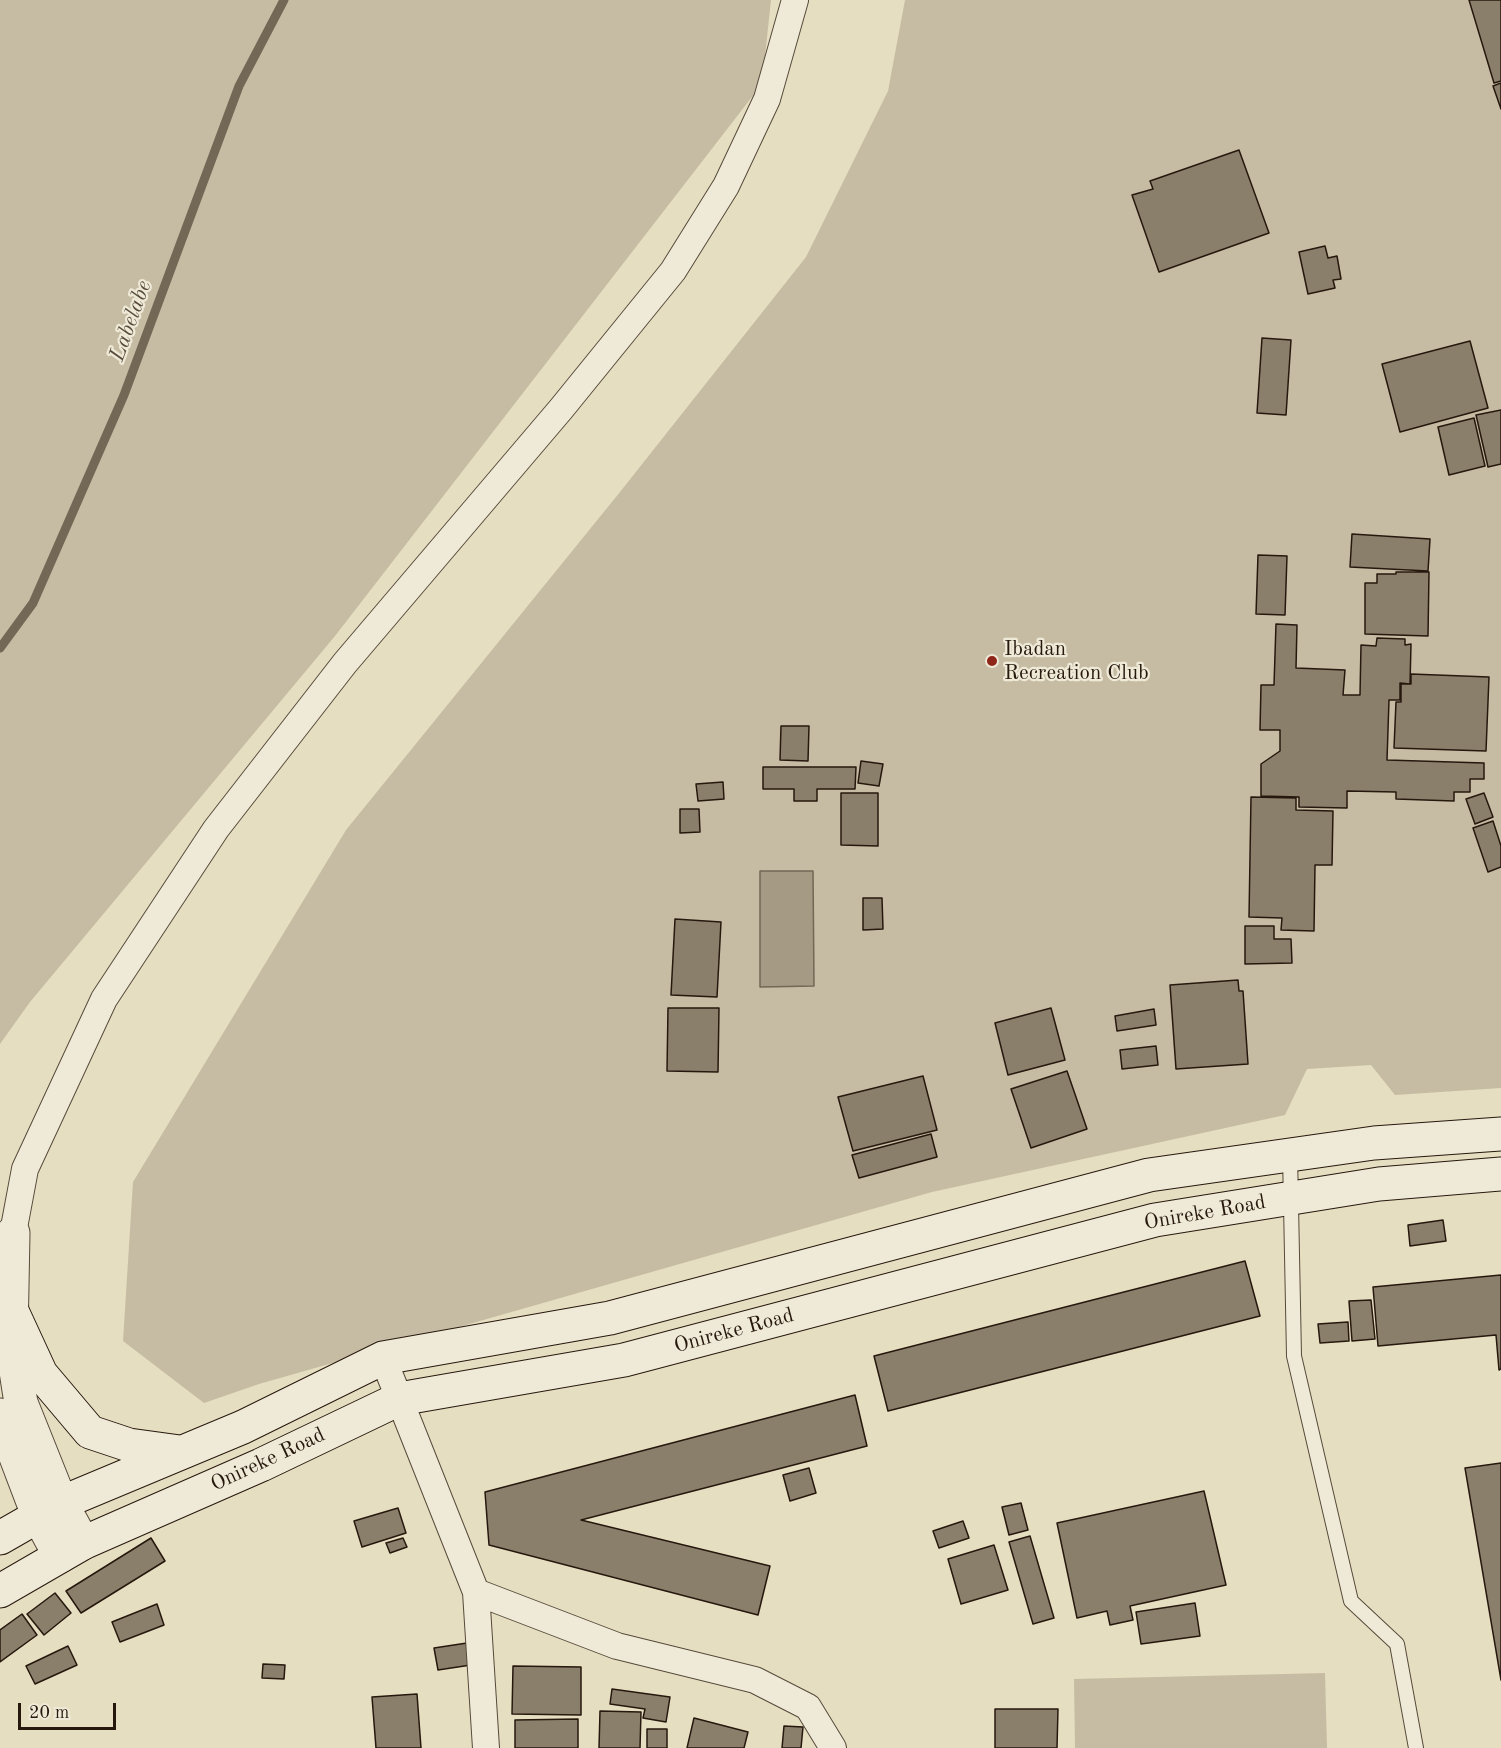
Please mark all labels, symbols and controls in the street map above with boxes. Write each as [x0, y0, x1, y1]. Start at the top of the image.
water label: Labelabe [104, 277, 158, 365]
place label: Ibadan Recreation Club [1004, 636, 1149, 686]
marker: Ibadan Recreation Club [985, 654, 999, 668]
street label: Onireke Road [1142, 1190, 1268, 1236]
street label: Onireke Road [671, 1303, 797, 1359]
street label: Onireke Road [207, 1423, 329, 1497]
scale bar [21, 1691, 118, 1729]
text: 20 m [29, 1704, 69, 1722]

